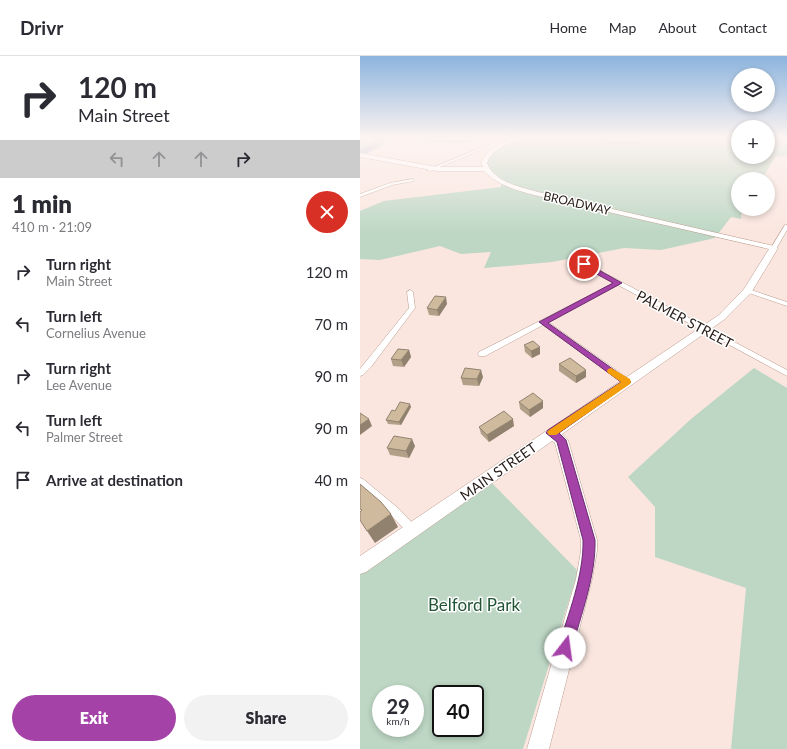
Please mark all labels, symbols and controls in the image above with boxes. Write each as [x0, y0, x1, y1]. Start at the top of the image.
text: Drivr [20, 16, 63, 39]
text: Home [549, 19, 587, 36]
text: Map [609, 19, 636, 36]
text: About [658, 19, 696, 36]
text: Contact [718, 19, 767, 36]
map controls [731, 68, 775, 216]
button: layers [731, 68, 775, 112]
text: 120 m [78, 70, 157, 104]
icon: right [12, 72, 64, 124]
text: Main Street [78, 104, 170, 126]
button: + [731, 120, 775, 164]
icon: left [106, 148, 128, 170]
icon: ahead [148, 148, 170, 170]
icon: ahead [190, 148, 212, 170]
icon: right [232, 148, 254, 170]
button: − [731, 172, 775, 216]
street label: BROADWAY [542, 188, 612, 218]
text: 1 min [12, 189, 72, 218]
button: close [306, 191, 348, 233]
text: 410 m · 21:09 [12, 219, 92, 235]
pin [567, 247, 601, 281]
icon: arrive [573, 253, 595, 275]
text: Turn right [46, 255, 111, 273]
icon: right [12, 261, 34, 283]
text: 120 m [306, 263, 348, 281]
text: Main Street [46, 273, 112, 289]
street label: PALMER STREET [634, 286, 737, 352]
text: Turn left [46, 307, 102, 325]
icon: left [12, 313, 34, 335]
text: 70 m [314, 315, 348, 333]
text: Cornelius Avenue [46, 325, 146, 341]
text: Turn right [46, 359, 111, 377]
icon: right [12, 365, 34, 387]
text: 90 m [314, 367, 348, 385]
text: Lee Avenue [46, 377, 112, 393]
text: Turn left [46, 411, 102, 429]
icon: left [12, 417, 34, 439]
text: 90 m [314, 419, 348, 437]
text: Palmer Street [46, 429, 123, 445]
street label: MAIN STREET [456, 438, 540, 504]
icon: arrive [12, 469, 34, 491]
text: Arrive at destination [46, 471, 183, 489]
text: 40 m [314, 471, 348, 489]
park label: Belford Park [428, 594, 520, 615]
position arrow [544, 627, 586, 669]
speed limit sign: 40 [432, 685, 484, 737]
text: 29 [386, 694, 410, 718]
button: Exit [12, 695, 176, 741]
button: Share [184, 695, 348, 741]
text: km/h [386, 715, 410, 727]

